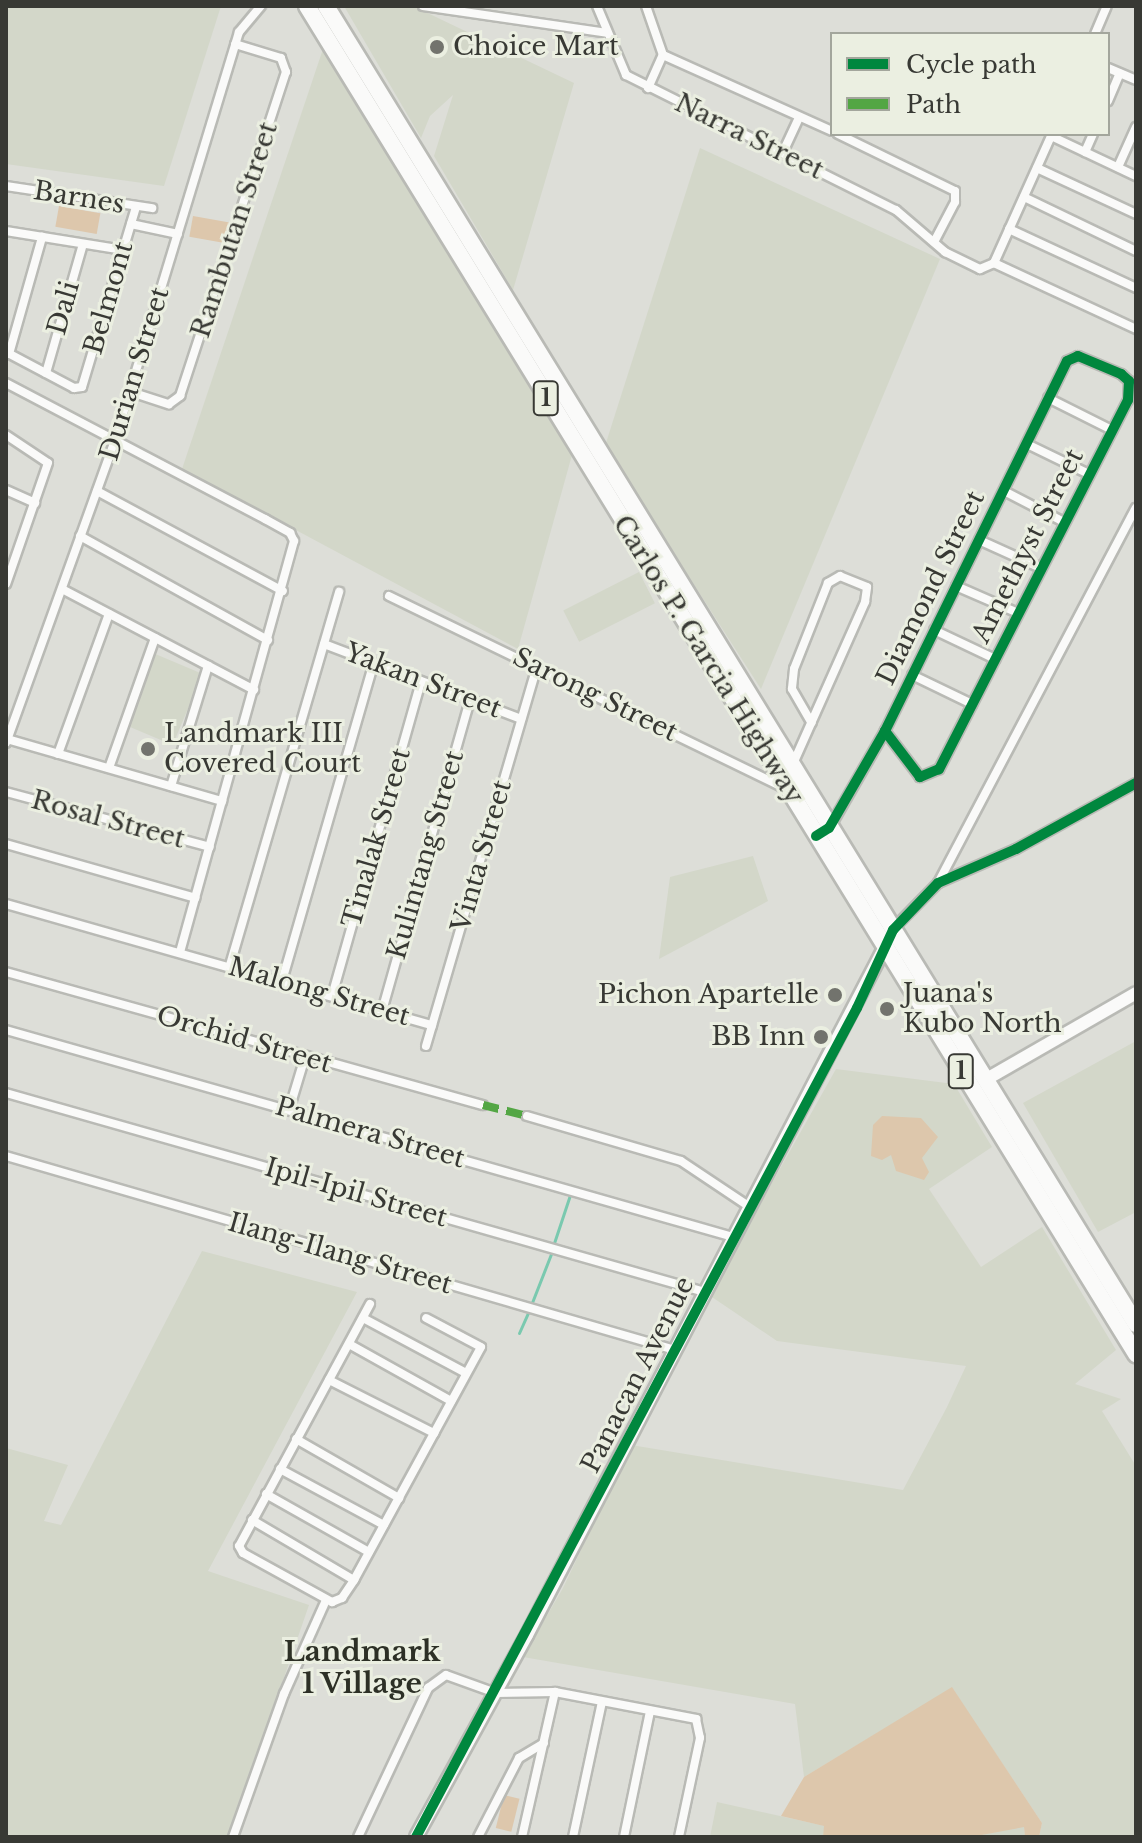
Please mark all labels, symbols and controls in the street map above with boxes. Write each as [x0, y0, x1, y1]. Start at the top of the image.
place label: Choice Mart [453, 31, 619, 63]
legend [830, 32, 1110, 136]
marker: Choice Mart [428, 38, 446, 56]
text: Cycle path [906, 50, 1037, 79]
street label: Narra Street [669, 88, 829, 186]
text: Path [906, 90, 961, 119]
street label: Rambutan Street [185, 118, 285, 342]
street label: Barnes [31, 175, 127, 221]
street label: Belmont [78, 238, 140, 358]
street label: Dali [41, 277, 87, 339]
street label: Durian Street [94, 284, 176, 464]
road number: 1 [532, 378, 560, 418]
street label: Amethyst Street [966, 444, 1090, 648]
street label: Diamond Street [870, 486, 992, 690]
street label: Carlos P. Garcia Highway [606, 510, 810, 810]
street label: Yakan Street [340, 637, 506, 725]
street label: Sarong Street [508, 642, 682, 748]
place label: Landmark III Covered Court [164, 718, 361, 780]
marker: Landmark III Covered Court [139, 740, 157, 758]
street label: Tinalak Street [336, 744, 418, 932]
street label: Kulintang Street [381, 747, 471, 963]
street label: Vinta Street [445, 776, 519, 936]
street label: Rosal Street [28, 785, 188, 855]
street label: Malong Street [225, 951, 413, 1033]
place label: Juana's Kubo North [903, 978, 1062, 1040]
place label: Pichon Apartelle [597, 979, 819, 1011]
marker: Pichon Apartelle [826, 986, 844, 1004]
street label: Orchid Street [153, 1000, 335, 1080]
marker: Juana's Kubo North [878, 1000, 896, 1018]
place label: BB Inn [711, 1021, 805, 1053]
marker: BB Inn [812, 1028, 830, 1046]
road number: 1 [947, 1051, 975, 1091]
street label: Palmera Street [272, 1091, 468, 1175]
street label: Ipil-Ipil Street [261, 1152, 451, 1234]
street label: Ilang-Ilang Street [224, 1207, 456, 1301]
street label: Panacan Avenue [575, 1271, 701, 1479]
district label: Landmark 1 Village [284, 1635, 440, 1701]

